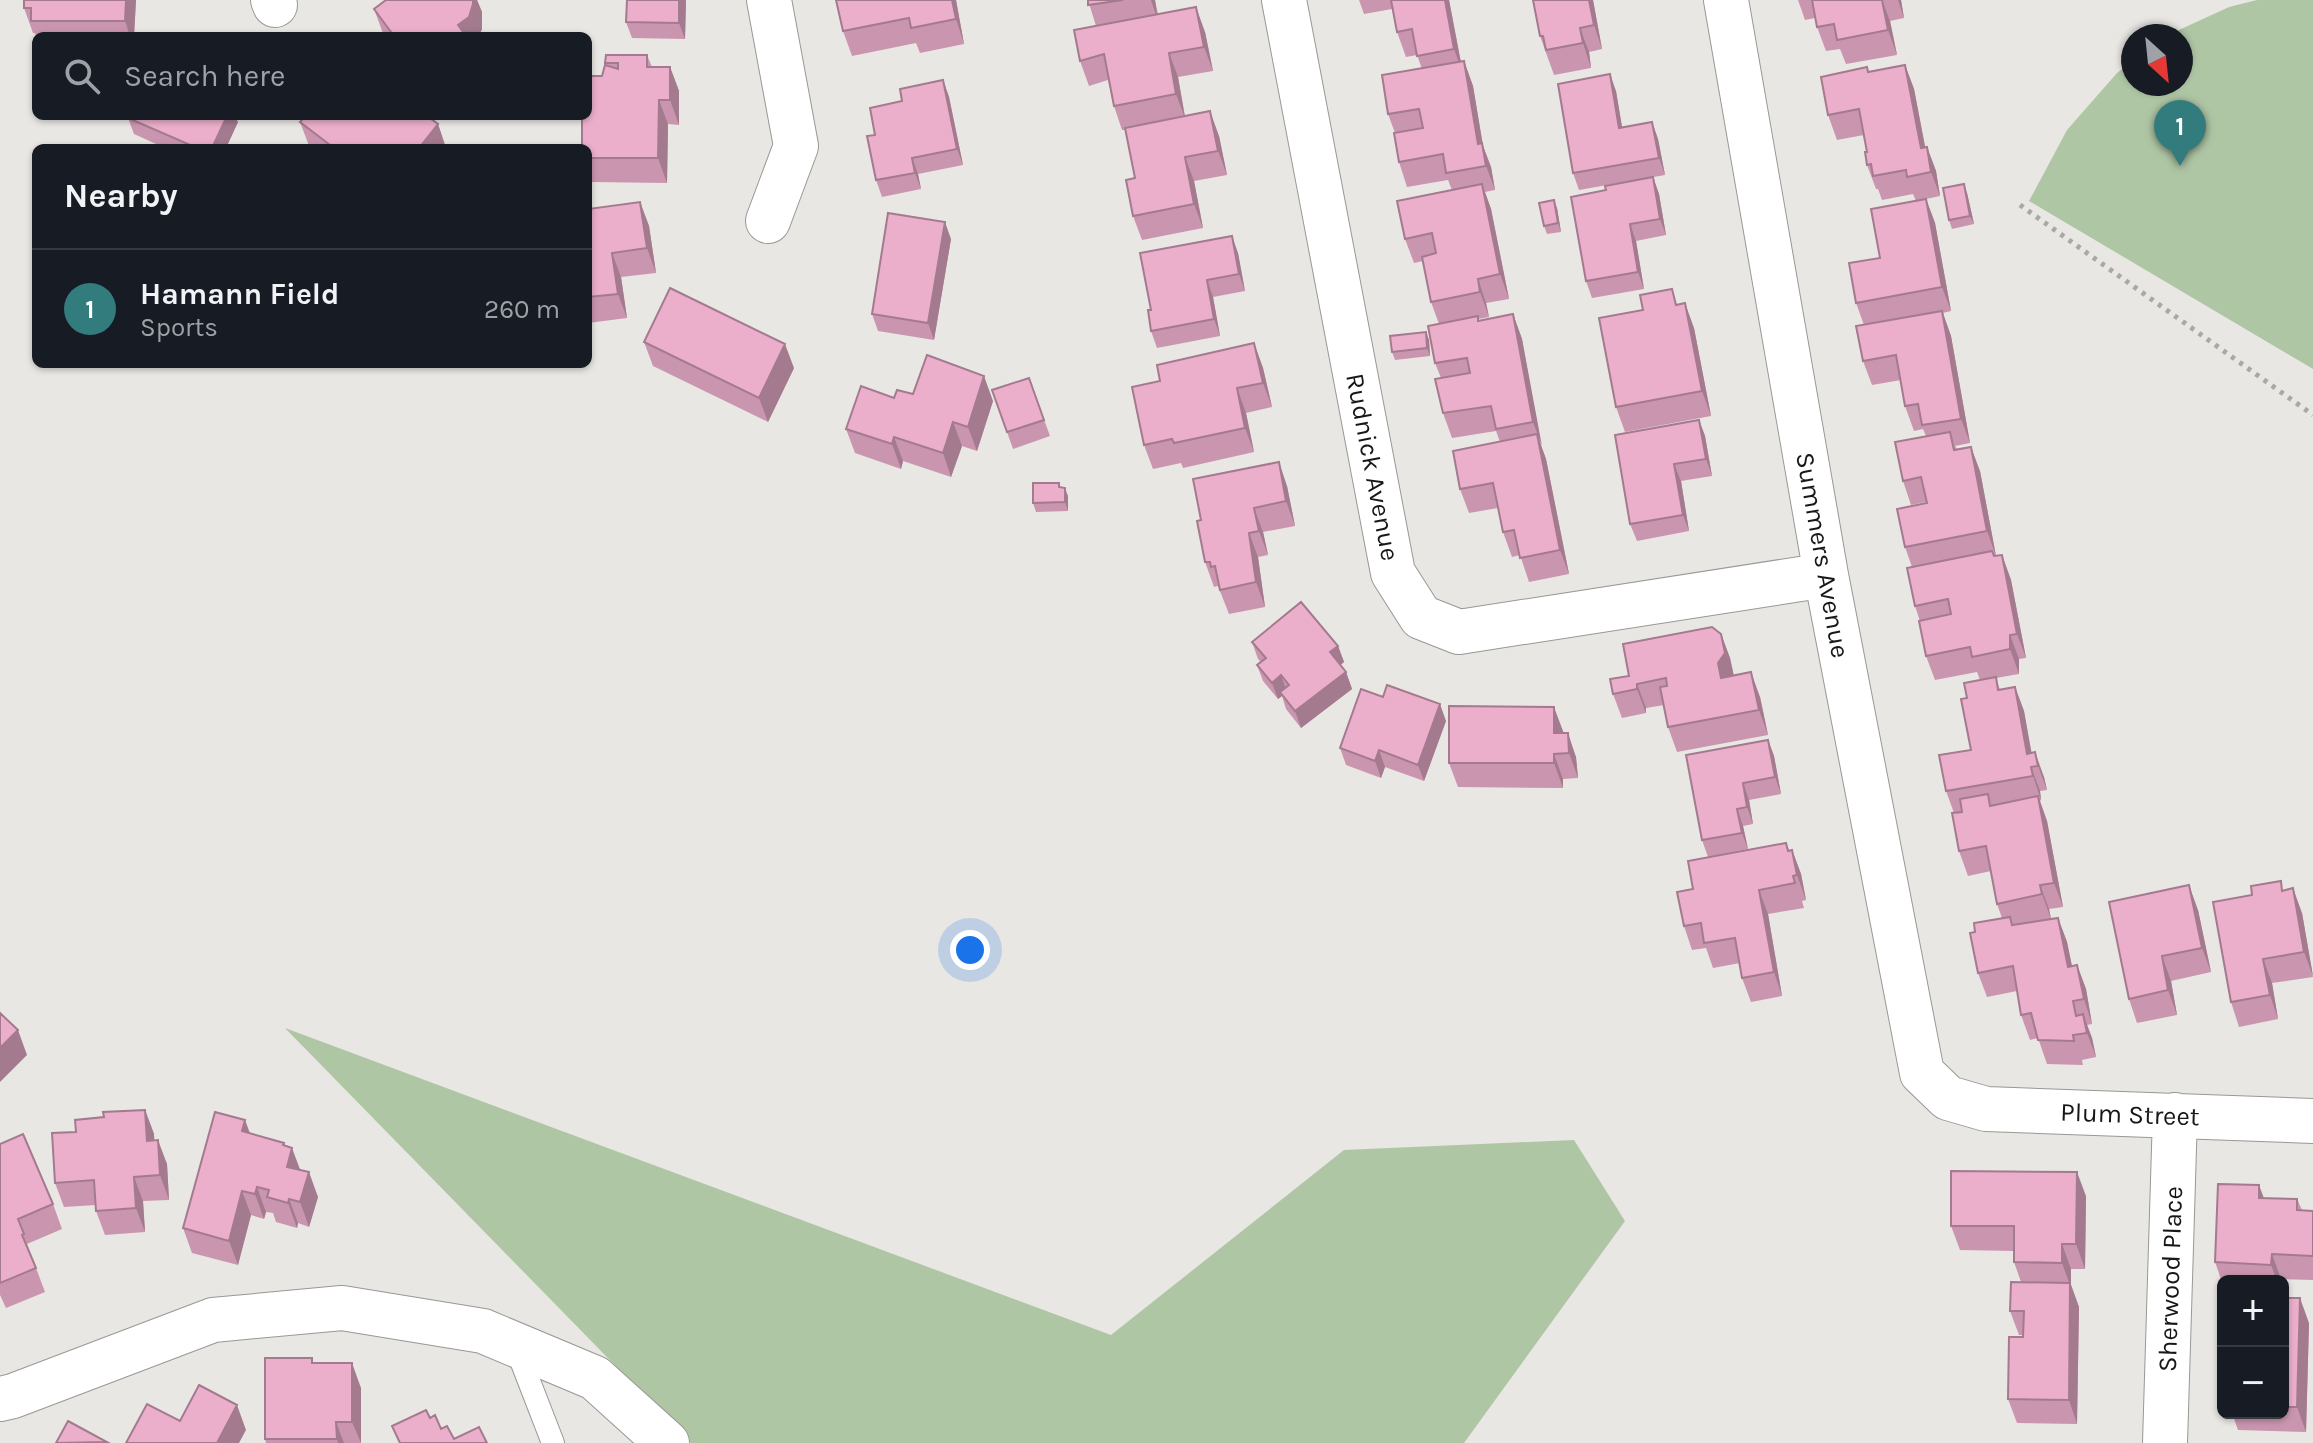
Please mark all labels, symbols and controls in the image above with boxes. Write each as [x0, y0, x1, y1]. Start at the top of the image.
north arrow [2121, 24, 2193, 96]
search box [32, 32, 592, 120]
icon: search [60, 54, 104, 98]
text: Search here [124, 58, 285, 94]
pin: 1 [2154, 100, 2206, 166]
text: Nearby [64, 176, 178, 216]
text: Hamann Field [140, 276, 339, 312]
text: 1 [85, 294, 95, 325]
text: 260 m [484, 294, 560, 325]
text: Sports [140, 312, 218, 343]
street label: Rudnick Avenue [1339, 371, 1406, 563]
street label: Summers Avenue [1789, 450, 1856, 660]
your location [950, 930, 990, 970]
street label: Plum Street [2060, 1097, 2200, 1132]
street label: Sherwood Place [2152, 1186, 2189, 1372]
map controls [2217, 1275, 2289, 1419]
button: + [2217, 1275, 2289, 1347]
button: − [2217, 1347, 2289, 1419]

